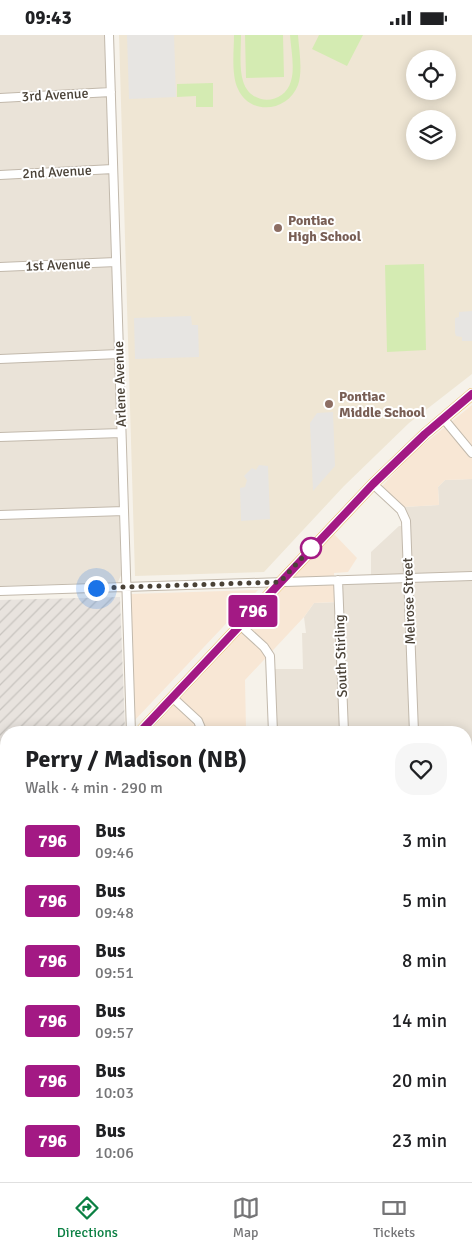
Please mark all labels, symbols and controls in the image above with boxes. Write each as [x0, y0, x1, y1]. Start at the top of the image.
text: 09:43 [25, 6, 72, 30]
map controls [406, 50, 456, 160]
button: locate [406, 50, 456, 100]
street label: 3rd Avenue [21, 85, 89, 105]
button: layers [406, 110, 456, 160]
street label: 2nd Avenue [22, 162, 92, 182]
place label: Pontiac High School [288, 212, 362, 245]
marker: Pontiac High School [272, 222, 284, 234]
street label: 1st Avenue [25, 255, 91, 275]
street label: Arlene Avenue [110, 341, 130, 427]
place label: Pontiac Middle School [339, 388, 426, 421]
marker: Pontiac Middle School [323, 398, 335, 410]
unlabelled marker [300, 537, 322, 559]
street label: Melrose Street [399, 557, 419, 645]
your location [84, 576, 109, 601]
line badge: 796 [224, 595, 282, 627]
text: 796 [238, 600, 268, 622]
street label: South Stirling [331, 614, 351, 698]
button: heart [395, 743, 447, 795]
text: Perry / Madison (NB) [25, 744, 247, 774]
text: Walk · 4 min · 290 m [25, 778, 163, 798]
text: Bus [95, 819, 126, 843]
text: 3 min [402, 829, 447, 853]
text: 796 [38, 830, 67, 852]
text: 09:46 [95, 843, 134, 863]
text: Bus [95, 879, 126, 903]
text: 5 min [402, 889, 447, 913]
text: 796 [38, 890, 67, 912]
text: 09:48 [95, 903, 134, 923]
text: Bus [95, 939, 126, 963]
text: 8 min [402, 949, 447, 973]
text: 796 [38, 950, 67, 972]
text: 09:51 [95, 963, 134, 983]
text: Bus [95, 999, 126, 1023]
text: 14 min [392, 1009, 447, 1033]
text: 796 [38, 1010, 67, 1032]
text: 09:57 [95, 1023, 134, 1043]
text: Bus [95, 1059, 126, 1083]
text: 20 min [392, 1069, 447, 1093]
text: 796 [38, 1070, 67, 1092]
text: 10:03 [95, 1083, 134, 1103]
text: Bus [95, 1119, 126, 1143]
text: 23 min [392, 1129, 447, 1153]
text: 796 [38, 1130, 67, 1152]
text: 10:06 [95, 1143, 134, 1163]
tab: Directions [57, 1194, 118, 1241]
tab: Map [232, 1194, 260, 1241]
tab: Tickets [373, 1194, 415, 1241]

